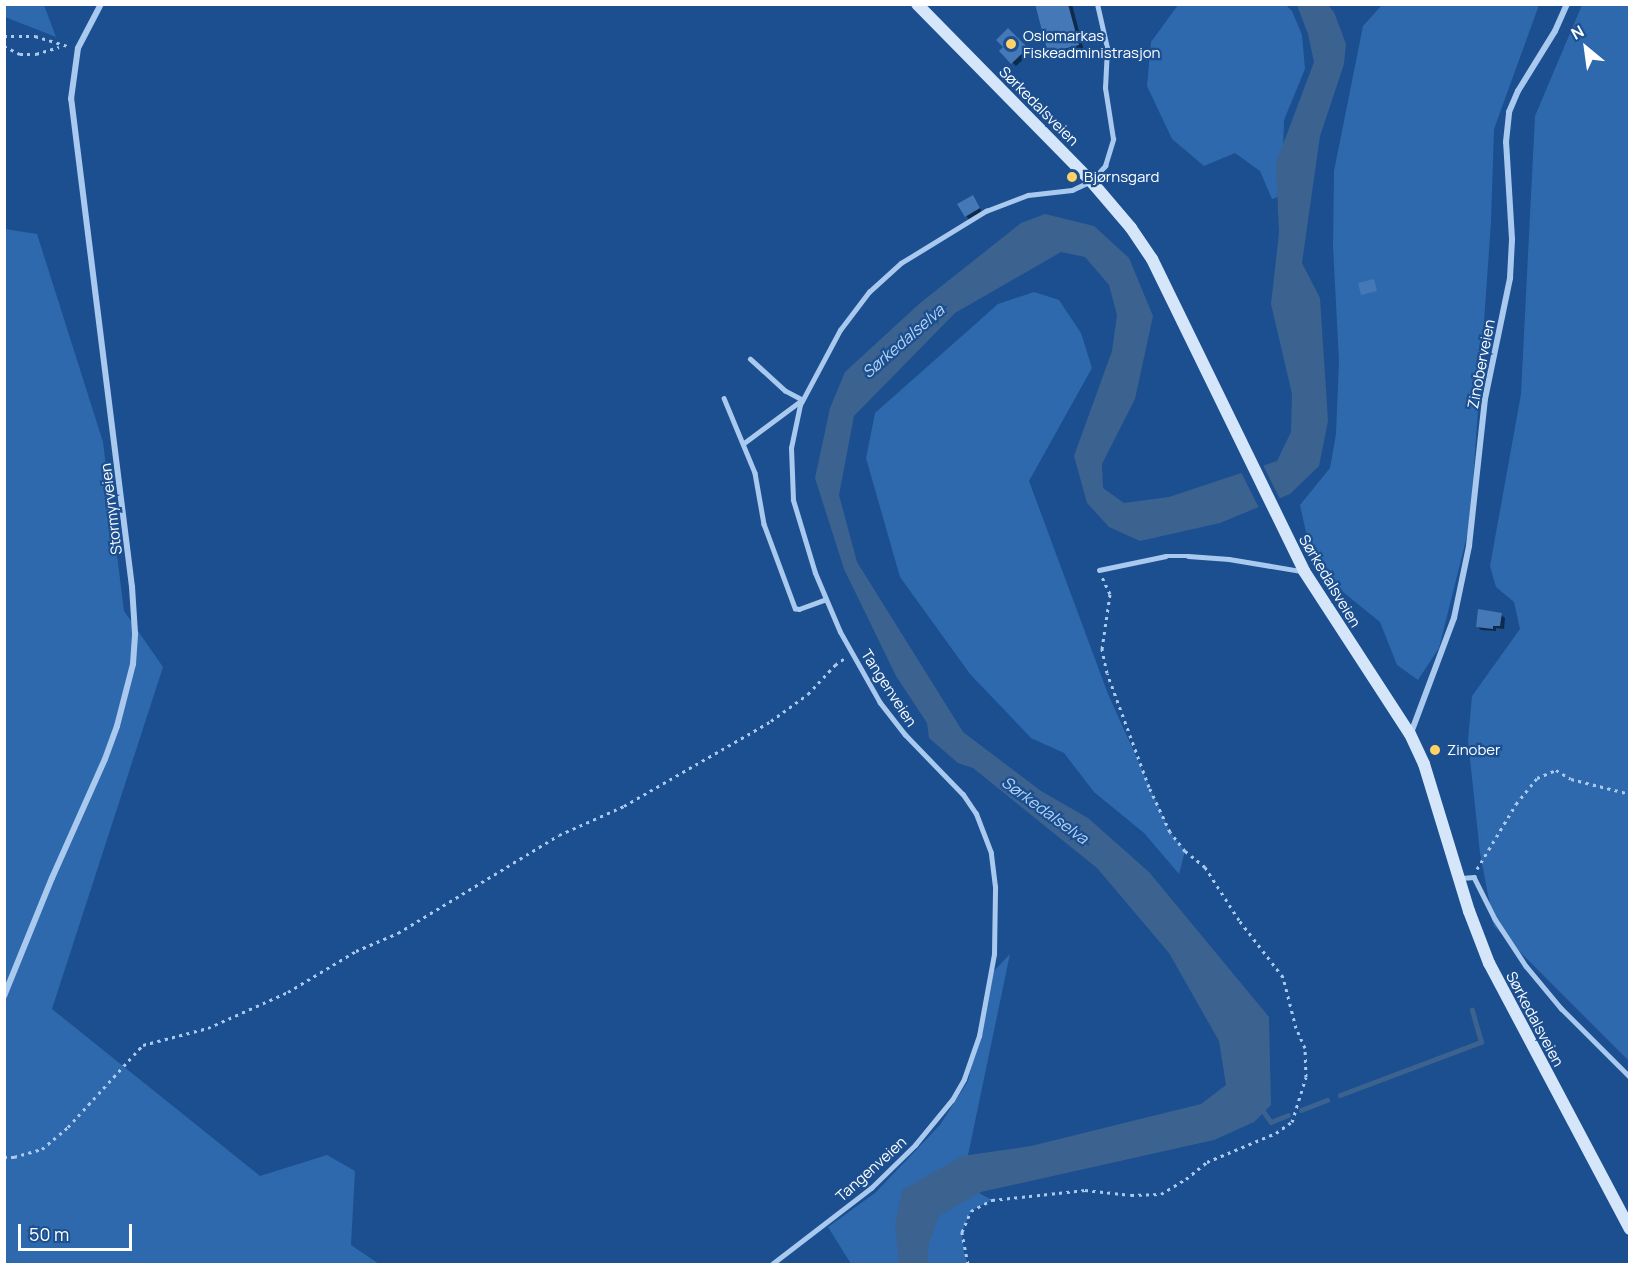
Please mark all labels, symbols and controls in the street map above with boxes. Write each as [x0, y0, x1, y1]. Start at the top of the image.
north arrow [1556, 18, 1616, 78]
text: N [1567, 20, 1588, 45]
place label: Oslomarkas Fiskeadministrasjon [1023, 26, 1160, 61]
marker: Oslomarkas Fiskeadministrasjon [1004, 37, 1018, 51]
street label: Sørkedalsveien [996, 63, 1082, 149]
place label: Bjørnsgard [1084, 168, 1159, 186]
marker: Bjørnsgard [1065, 170, 1079, 184]
water label: Sørkedalselva [858, 300, 948, 382]
street label: Zinoberveien [1464, 318, 1498, 410]
street label: Stormyrveien [96, 462, 126, 556]
street label: Sørkedalsveien [1295, 531, 1365, 631]
street label: Tangenveien [857, 646, 921, 730]
place label: Zinober [1447, 741, 1500, 759]
marker: Zinober [1428, 743, 1442, 757]
water label: Sørkedalselva [998, 772, 1092, 848]
street label: Sørkedalsveien [1502, 968, 1568, 1070]
street label: Tangenveien [832, 1133, 910, 1205]
scale bar [21, 1212, 135, 1250]
text: 50 m [29, 1222, 69, 1246]

